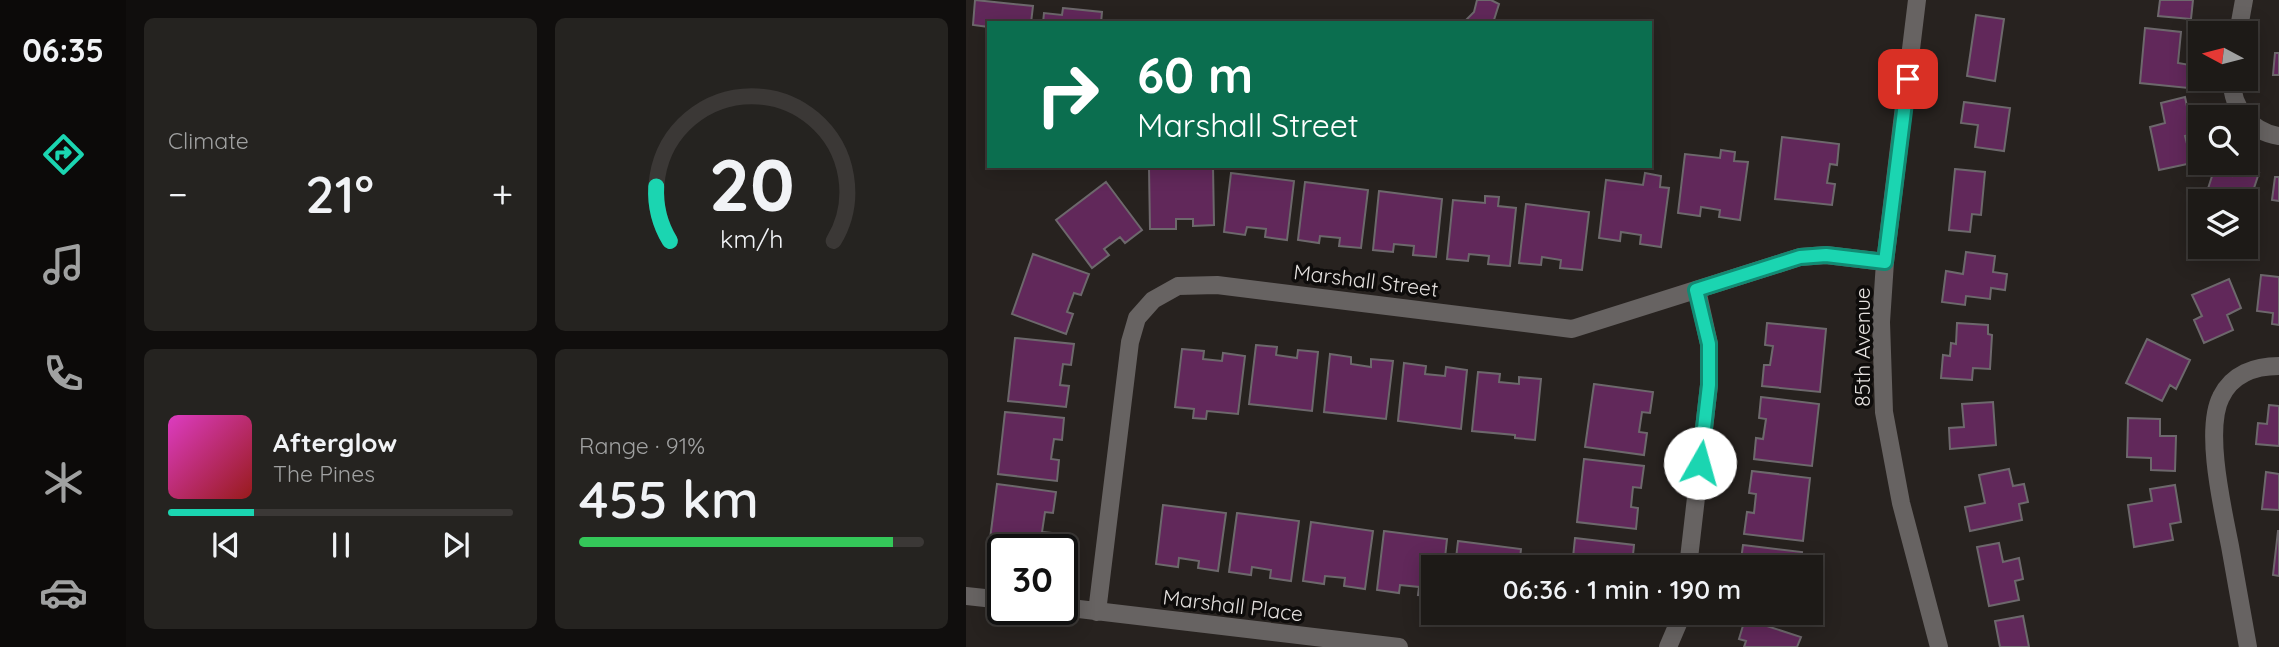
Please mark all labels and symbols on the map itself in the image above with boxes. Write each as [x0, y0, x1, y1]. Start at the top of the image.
north arrow [2188, 21, 2258, 91]
pin [1878, 49, 1938, 109]
street label: Marshall Street [1292, 258, 1440, 302]
street label: 85th Avenue [1849, 287, 1875, 407]
position arrow [1663, 426, 1737, 500]
speed limit sign: 30 [987, 534, 1078, 625]
street label: Marshall Place [1161, 584, 1305, 626]

